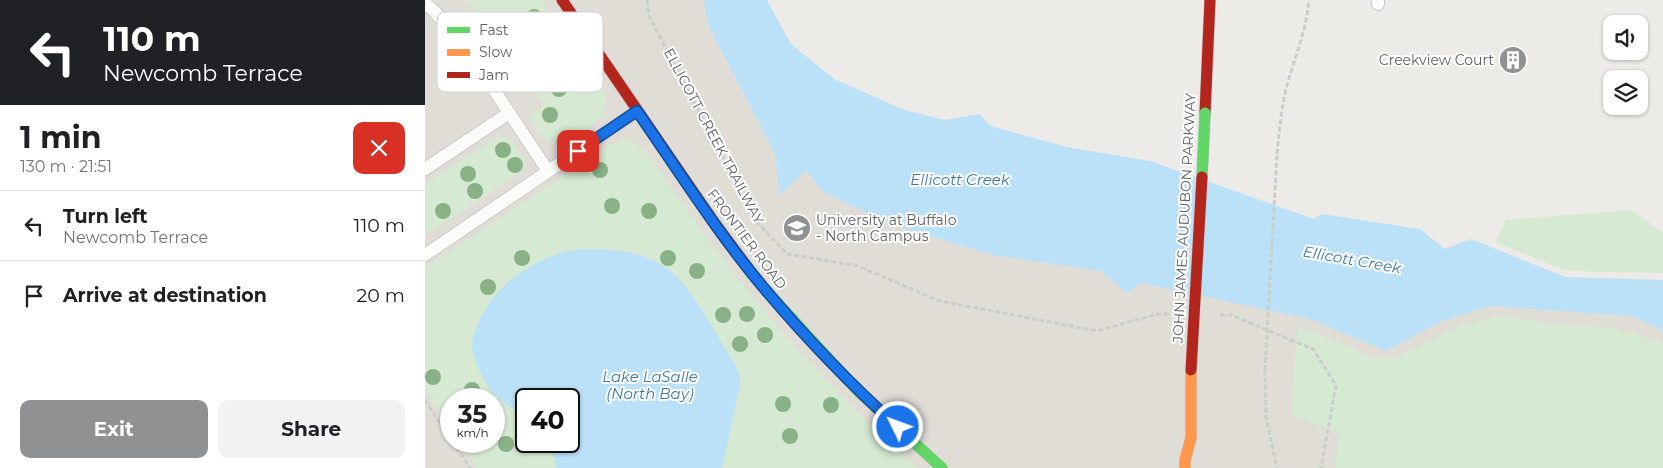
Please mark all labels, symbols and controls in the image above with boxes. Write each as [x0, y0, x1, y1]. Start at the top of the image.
legend [437, 12, 603, 92]
map controls [1603, 15, 1648, 115]
button: sound [1603, 15, 1648, 60]
text: 110 m [103, 17, 201, 60]
icon: left [20, 20, 85, 85]
text: Fast [479, 21, 509, 39]
text: Slow [479, 43, 513, 61]
street label: ELLICOTT CREEK TRAILWAY [660, 45, 768, 227]
building icon: Creekview Court [1498, 45, 1528, 75]
place label: Creekview Court [1379, 51, 1494, 69]
text: Newcomb Terrace [103, 60, 303, 87]
text: Jam [478, 66, 509, 84]
button: layers [1603, 70, 1648, 115]
street label: JOHN JAMES AUDUBON PARKWAY [1168, 92, 1200, 344]
text: 1 min [20, 119, 101, 156]
button: close [353, 122, 405, 174]
pin [557, 130, 599, 172]
icon: arrive [564, 137, 592, 165]
text: 130 m · 21:51 [20, 157, 112, 176]
water label: Ellicott Creek [910, 170, 1011, 189]
street label: FRONTIER ROAD [703, 185, 791, 293]
text: Turn left [63, 205, 148, 228]
place label: University at Buffalo - North Campus [816, 211, 957, 245]
icon: left [20, 212, 48, 240]
school or university icon: University at Buffalo - North Campus [782, 213, 812, 243]
text: 110 m [354, 214, 405, 237]
text: Newcomb Terrace [63, 228, 208, 247]
water label: Ellicott Creek [1301, 242, 1404, 278]
icon: arrive [20, 282, 48, 310]
text: Arrive at destination [63, 284, 267, 307]
text: 20 m [357, 284, 405, 307]
water label: Lake LaSalle (North Bay) [602, 367, 698, 403]
speed limit sign: 40 [515, 388, 580, 453]
text: 35 [458, 399, 487, 429]
button: Exit [20, 400, 208, 458]
button: Share [218, 400, 405, 458]
position arrow [871, 400, 923, 452]
text: km/h [456, 425, 489, 440]

